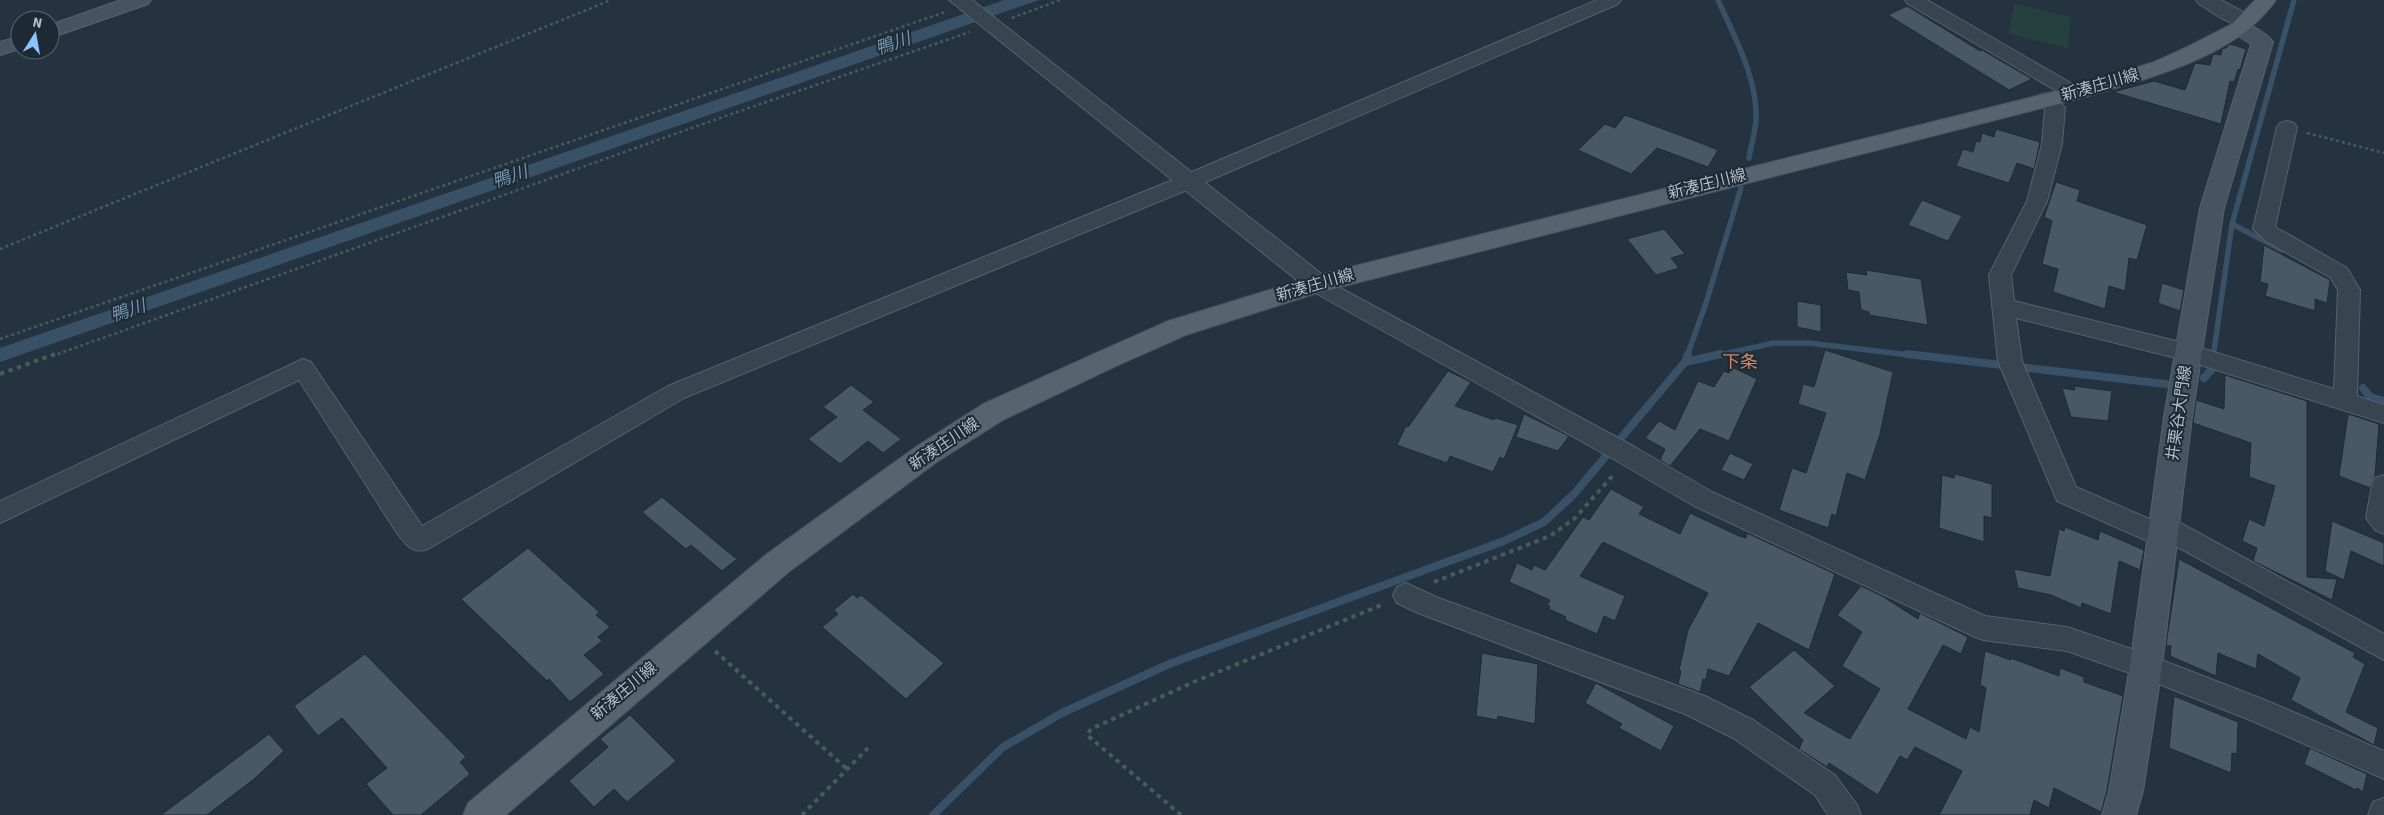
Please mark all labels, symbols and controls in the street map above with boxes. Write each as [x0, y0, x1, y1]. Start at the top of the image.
north arrow [10, 10, 60, 60]
text: N [31, 13, 44, 34]
water label: 鴨川 [872, 26, 916, 62]
street label: 新湊庄川線 [2059, 63, 2141, 107]
water label: 鴨川 [489, 159, 533, 195]
street label: 新湊庄川線 [1666, 164, 1748, 204]
street label: 新湊庄川線 [1274, 263, 1356, 307]
water label: 鴨川 [107, 293, 151, 329]
district label: 下条 [1722, 350, 1758, 375]
street label: 井栗谷大門線 [2161, 364, 2197, 462]
street label: 新湊庄川線 [905, 413, 983, 475]
street label: 新湊庄川線 [586, 657, 662, 725]

